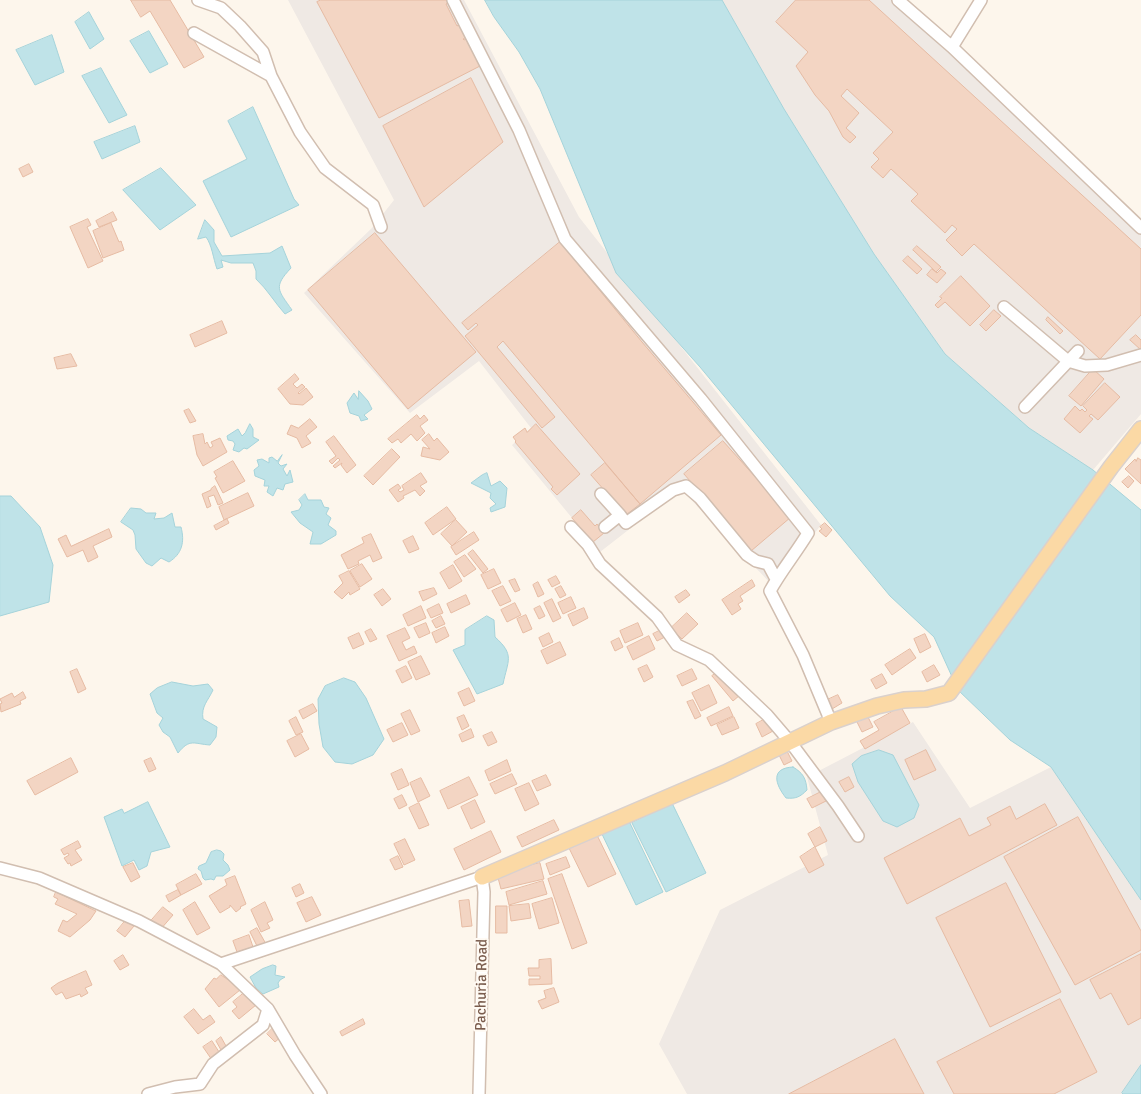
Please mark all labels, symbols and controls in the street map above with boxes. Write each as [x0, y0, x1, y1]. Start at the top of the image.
street label: Pachuria Road [472, 939, 492, 1031]

